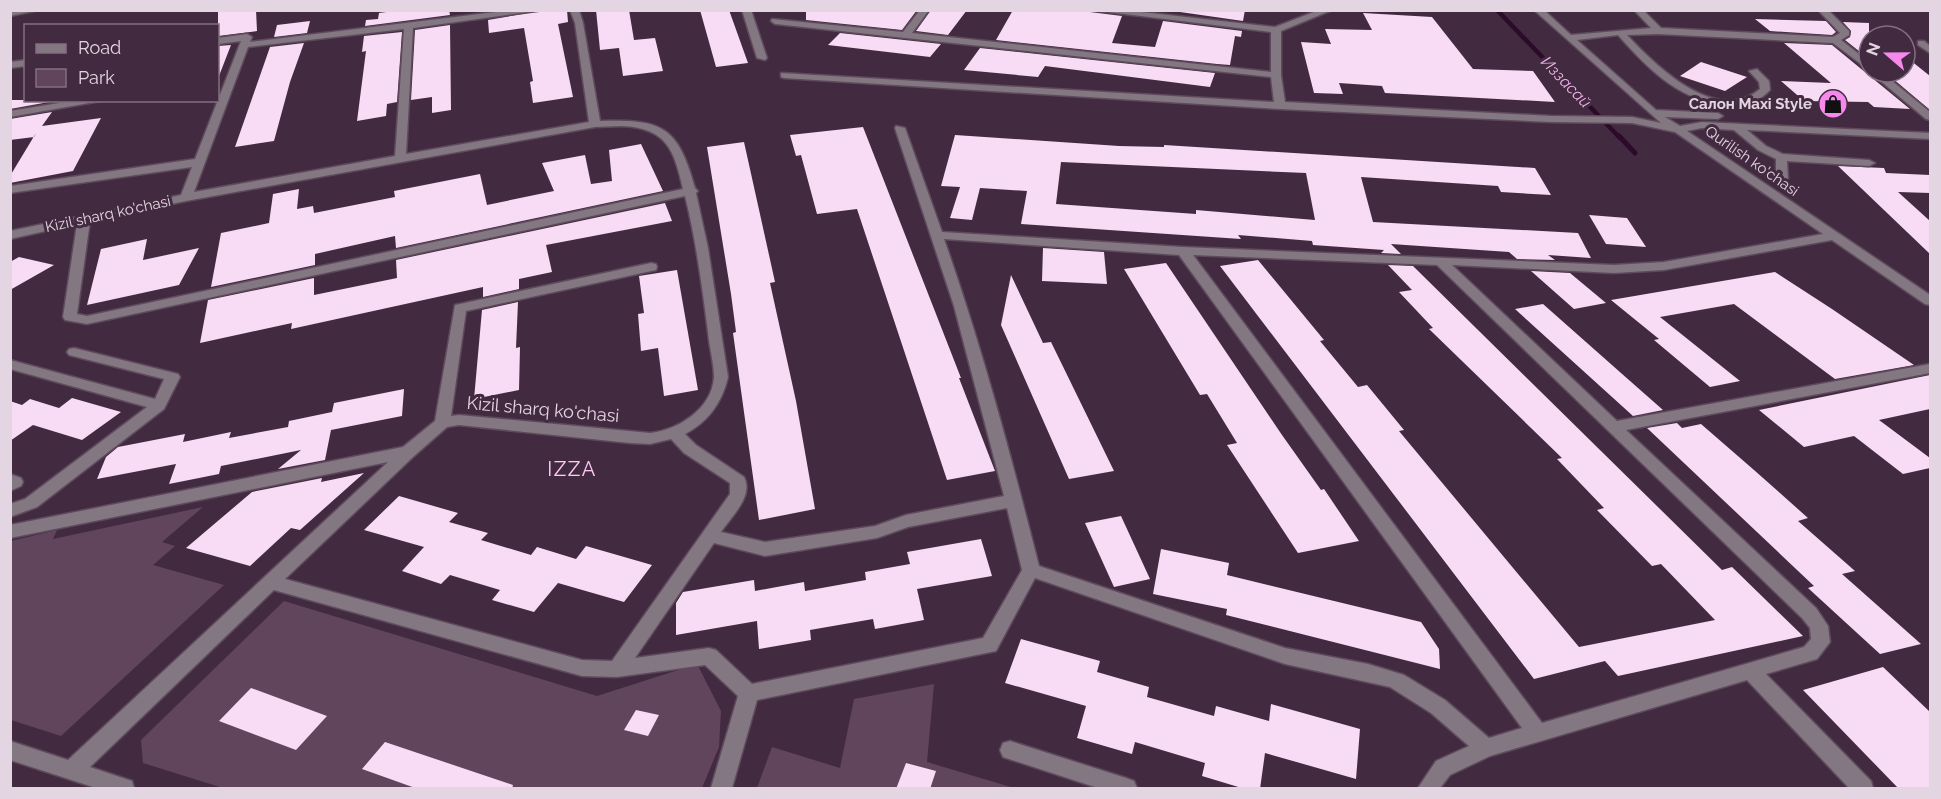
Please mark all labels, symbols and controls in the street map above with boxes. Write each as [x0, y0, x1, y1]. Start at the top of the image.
legend [24, 24, 219, 102]
north arrow [1857, 24, 1917, 84]
text: Road [78, 37, 121, 58]
text: N [1862, 40, 1884, 58]
water label: Иззасай [1537, 52, 1595, 112]
text: Park [78, 67, 115, 88]
shop icon: Салон Maxi Style [1817, 88, 1849, 120]
place label: Салон Maxi Style [1689, 95, 1812, 113]
street label: Qurilish ko'chasi [1702, 122, 1802, 200]
street label: Kizil sharq ko'chasi [44, 192, 172, 236]
street label: Kizil sharq ko'chasi [466, 392, 620, 426]
district label: IZZA [547, 457, 597, 481]

